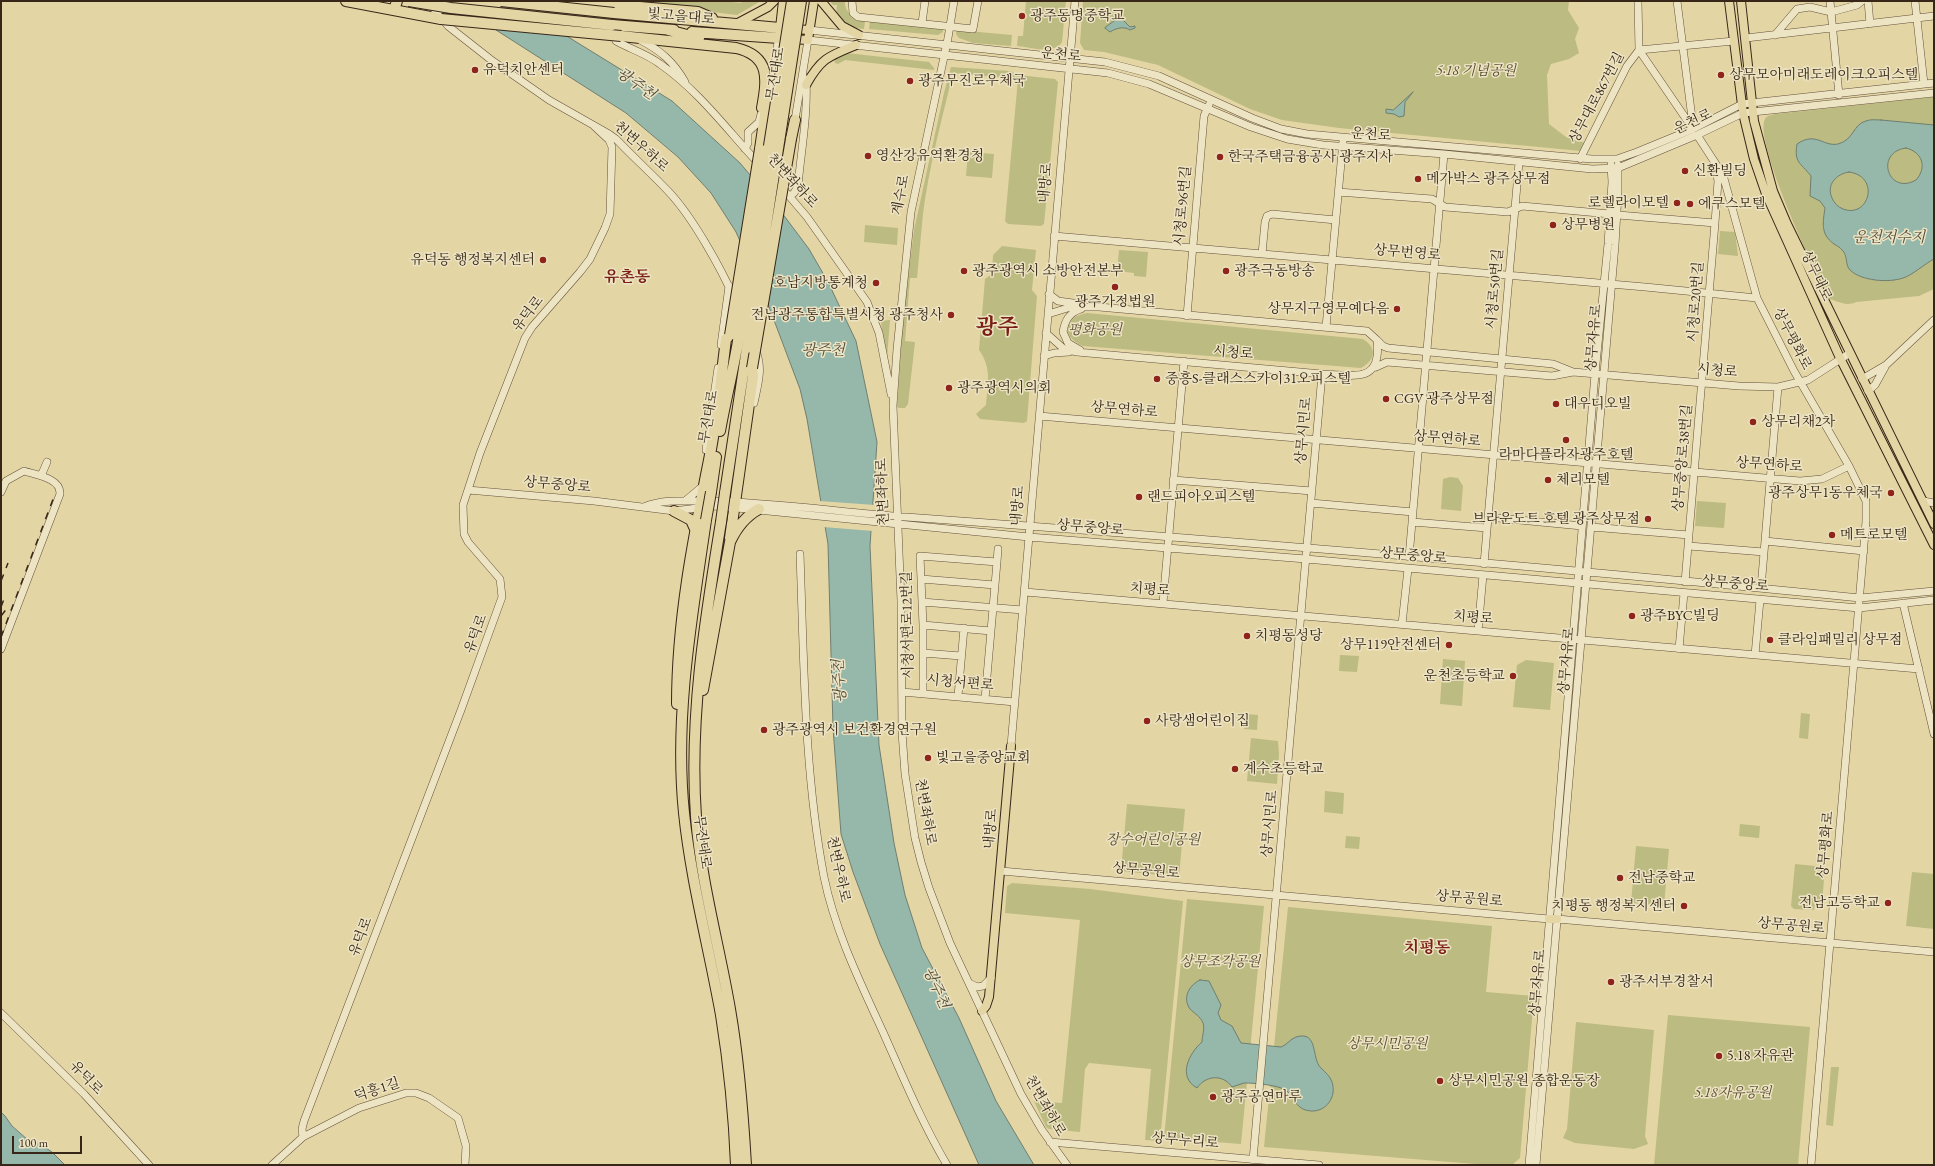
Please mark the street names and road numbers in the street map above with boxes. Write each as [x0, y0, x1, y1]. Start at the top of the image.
street label: 빛고을대로 [647, 6, 715, 28]
street label: 운천로 [1040, 45, 1082, 65]
street label: 무진대로 [763, 46, 789, 102]
street label: 상무대로867번길 [1566, 49, 1628, 147]
street label: 운천로 [1671, 106, 1715, 138]
street label: 천변우하로 [610, 118, 672, 176]
street label: 운천로 [1350, 125, 1392, 145]
street label: 천변좌하로 [763, 150, 821, 212]
street label: 내방로 [1036, 162, 1056, 204]
street label: 시청로96번길 [1171, 165, 1195, 247]
street label: 계수로 [889, 173, 913, 217]
street label: 상무번영로 [1373, 242, 1441, 264]
street label: 시청로50번길 [1483, 248, 1507, 330]
street label: 상무대로 [1797, 248, 1835, 304]
street label: 시청로20번길 [1685, 261, 1707, 343]
street label: 유덕로 [509, 293, 547, 335]
street label: 상무자유로 [1583, 304, 1605, 372]
street label: 상무평화로 [1769, 305, 1815, 373]
street label: 시청로 [1212, 343, 1254, 363]
street label: 시청로 [1696, 361, 1738, 381]
street label: 무진대로 [696, 389, 722, 445]
street label: 상무시민로 [1293, 397, 1315, 465]
street label: 상무연하로 [1090, 399, 1158, 421]
street label: 상무중앙로38번길 [1670, 403, 1696, 513]
street label: 상무연하로 [1413, 428, 1481, 450]
street label: 상무연하로 [1735, 454, 1803, 476]
street label: 천변좌하로 [873, 458, 893, 526]
street label: 상무중앙로 [523, 474, 591, 496]
street label: 내방로 [1008, 485, 1028, 527]
street label: 상무중앙로 [1056, 517, 1124, 539]
street label: 상무중앙로 [1379, 545, 1447, 567]
street label: 시청서편로12번길 [899, 571, 917, 679]
street label: 상무중앙로 [1701, 573, 1769, 595]
street label: 치평로 [1129, 580, 1171, 600]
street label: 치평로 [1452, 608, 1494, 628]
street label: 유덕로 [461, 612, 491, 656]
street label: 상무자유로 [1556, 627, 1578, 695]
street label: 시청서편로 [926, 672, 994, 694]
street label: 천변좌하로 [911, 777, 939, 847]
street label: 상무시민로 [1259, 790, 1281, 858]
street label: 내방로 [981, 808, 1001, 850]
street label: 상무평화로 [1815, 811, 1837, 879]
street label: 무진대로 [690, 814, 714, 870]
street label: 천변우하로 [823, 834, 853, 904]
street label: 상무공원로 [1112, 860, 1180, 882]
street label: 상무공원로 [1435, 888, 1503, 910]
street label: 유덕로 [346, 915, 376, 959]
street label: 상무공원로 [1757, 915, 1825, 937]
street label: 상무자유로 [1527, 949, 1549, 1017]
street label: 유덕로 [66, 1058, 106, 1098]
street label: 천변좌하로 [1021, 1073, 1069, 1139]
street label: 덕흥1길 [352, 1075, 402, 1105]
street label: 상무누리로 [1151, 1130, 1219, 1152]

